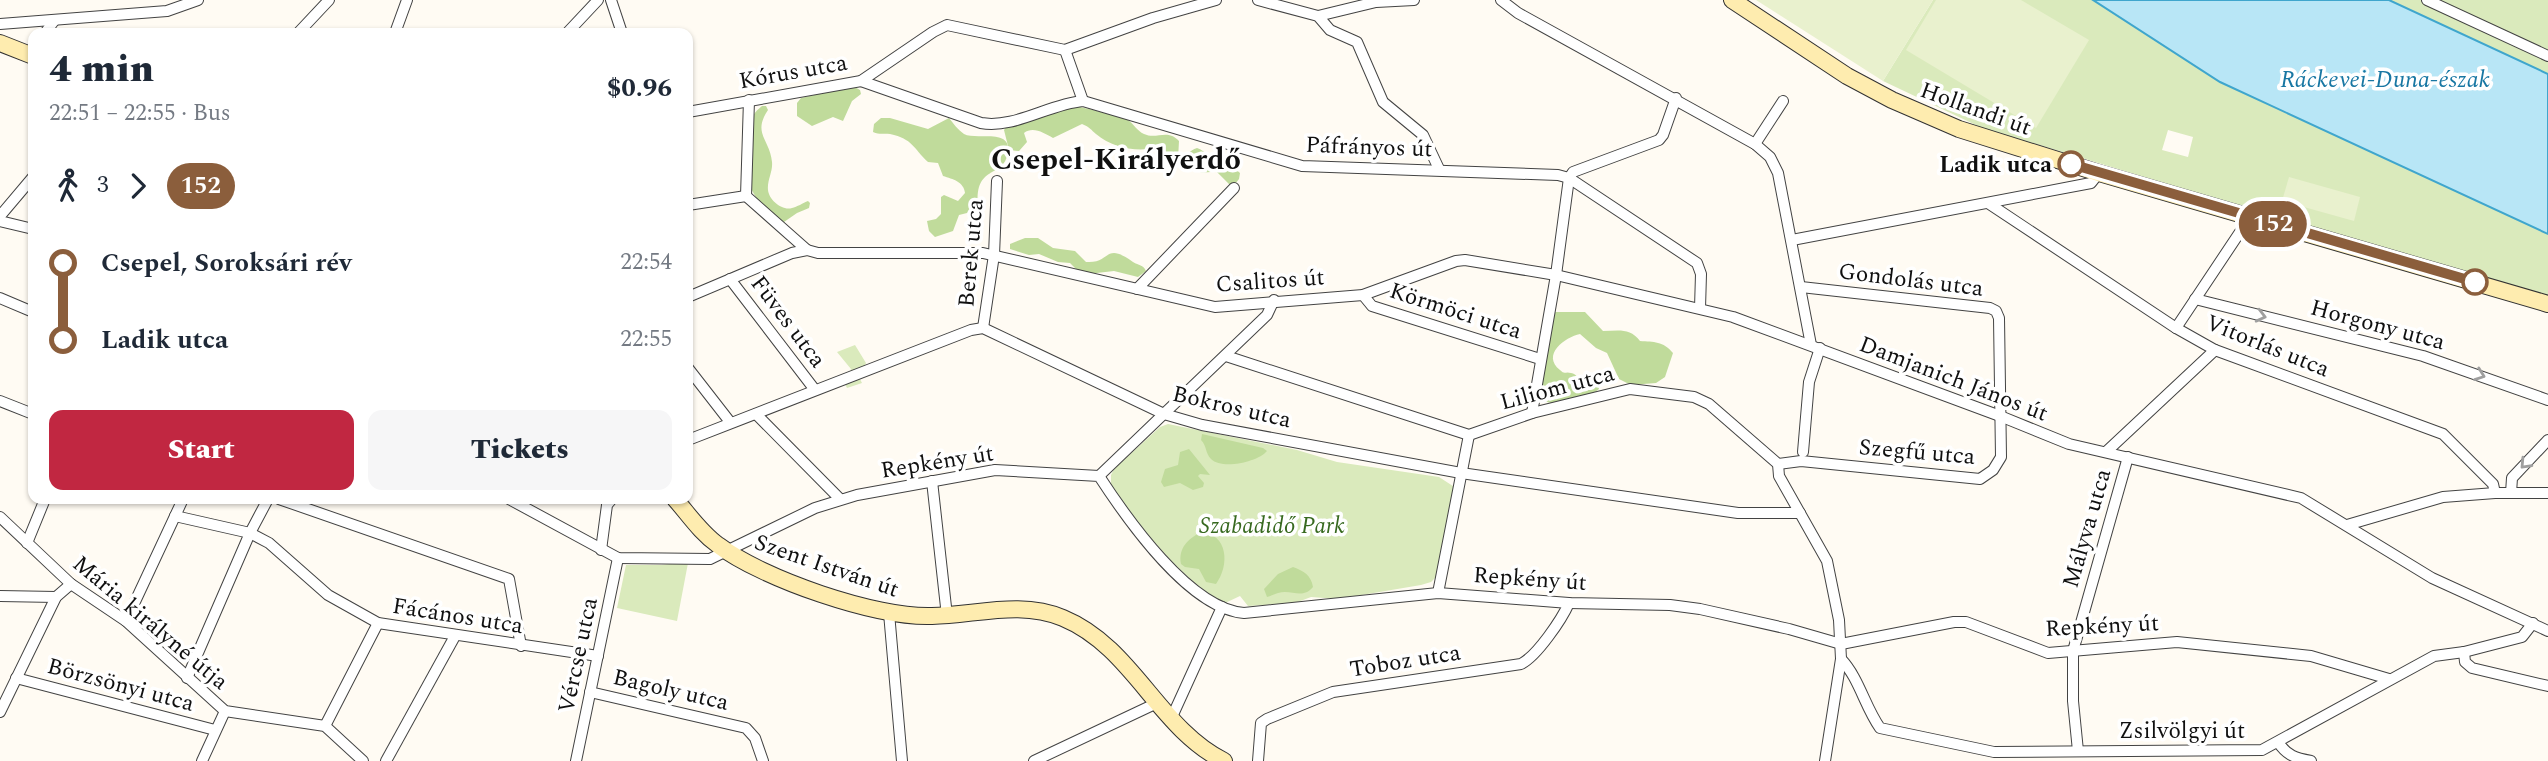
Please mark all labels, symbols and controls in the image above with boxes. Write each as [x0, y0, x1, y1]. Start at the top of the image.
text: 4 min [49, 41, 154, 99]
street label: Kórus utca [736, 46, 850, 99]
water label: Ráckevei-Duna-észak [2280, 62, 2490, 98]
text: $0.96 [607, 68, 672, 108]
street label: Hollandi út [1915, 73, 2036, 146]
text: 22:51 – 22:55 · Bus [49, 96, 231, 131]
street label: Páfrányos út [1305, 128, 1433, 167]
district label: Csepel-Királyerdő [991, 137, 1241, 183]
place label: Ladik utca [1939, 148, 2052, 183]
marker: Ladik utca [2058, 151, 2084, 177]
icon: walk [49, 167, 87, 205]
icon: forward [119, 167, 157, 205]
text: 3 [97, 168, 109, 203]
text: 152 [181, 168, 221, 204]
street label: Berek utca [949, 197, 994, 309]
line badge: 152 [2233, 201, 2313, 247]
text: 152 [2253, 206, 2293, 242]
text: Csepel, Soroksári rév [101, 243, 352, 283]
text: 22:54 [620, 245, 672, 280]
street label: Gondolás utca [1836, 254, 1985, 307]
street label: Csalitos út [1215, 260, 1326, 303]
street label: Füves utca [741, 268, 834, 376]
unlabelled marker [2462, 269, 2488, 295]
street label: Körmöci utca [1385, 274, 1526, 349]
street label: Horgony utca [2306, 291, 2449, 360]
street label: Vitorlás utca [2200, 306, 2335, 387]
one-way arrow [2255, 308, 2267, 322]
text: Ladik utca [101, 320, 228, 360]
text: 22:55 [620, 322, 672, 357]
street label: Damjanich János út [1854, 327, 2053, 432]
street label: Liliom utca [1496, 356, 1618, 420]
one-way arrow [2474, 367, 2486, 381]
street label: Bokros utca [1169, 377, 1295, 438]
button: Start [49, 410, 354, 490]
button: Tickets [368, 410, 672, 490]
street label: Szegfű utca [1857, 430, 1976, 475]
street label: Repkény út [878, 436, 996, 489]
one-way arrow [2520, 456, 2533, 469]
street label: Mályva utca [2054, 465, 2121, 592]
park label: Szabadidő Park [1199, 509, 1345, 544]
street label: Szent István út [749, 525, 904, 608]
street label: Mária királyné útja [64, 547, 236, 699]
street label: Repkény út [1472, 558, 1588, 601]
street label: Fácános utca [390, 589, 526, 644]
street label: Vércse utca [549, 594, 608, 716]
street label: Repkény út [2044, 606, 2160, 647]
street label: Toboz utca [1347, 635, 1463, 688]
street label: Börzsönyi utca [43, 649, 198, 722]
street label: Bagoly utca [609, 660, 732, 721]
street label: Zsilvölgyi út [2119, 714, 2245, 749]

